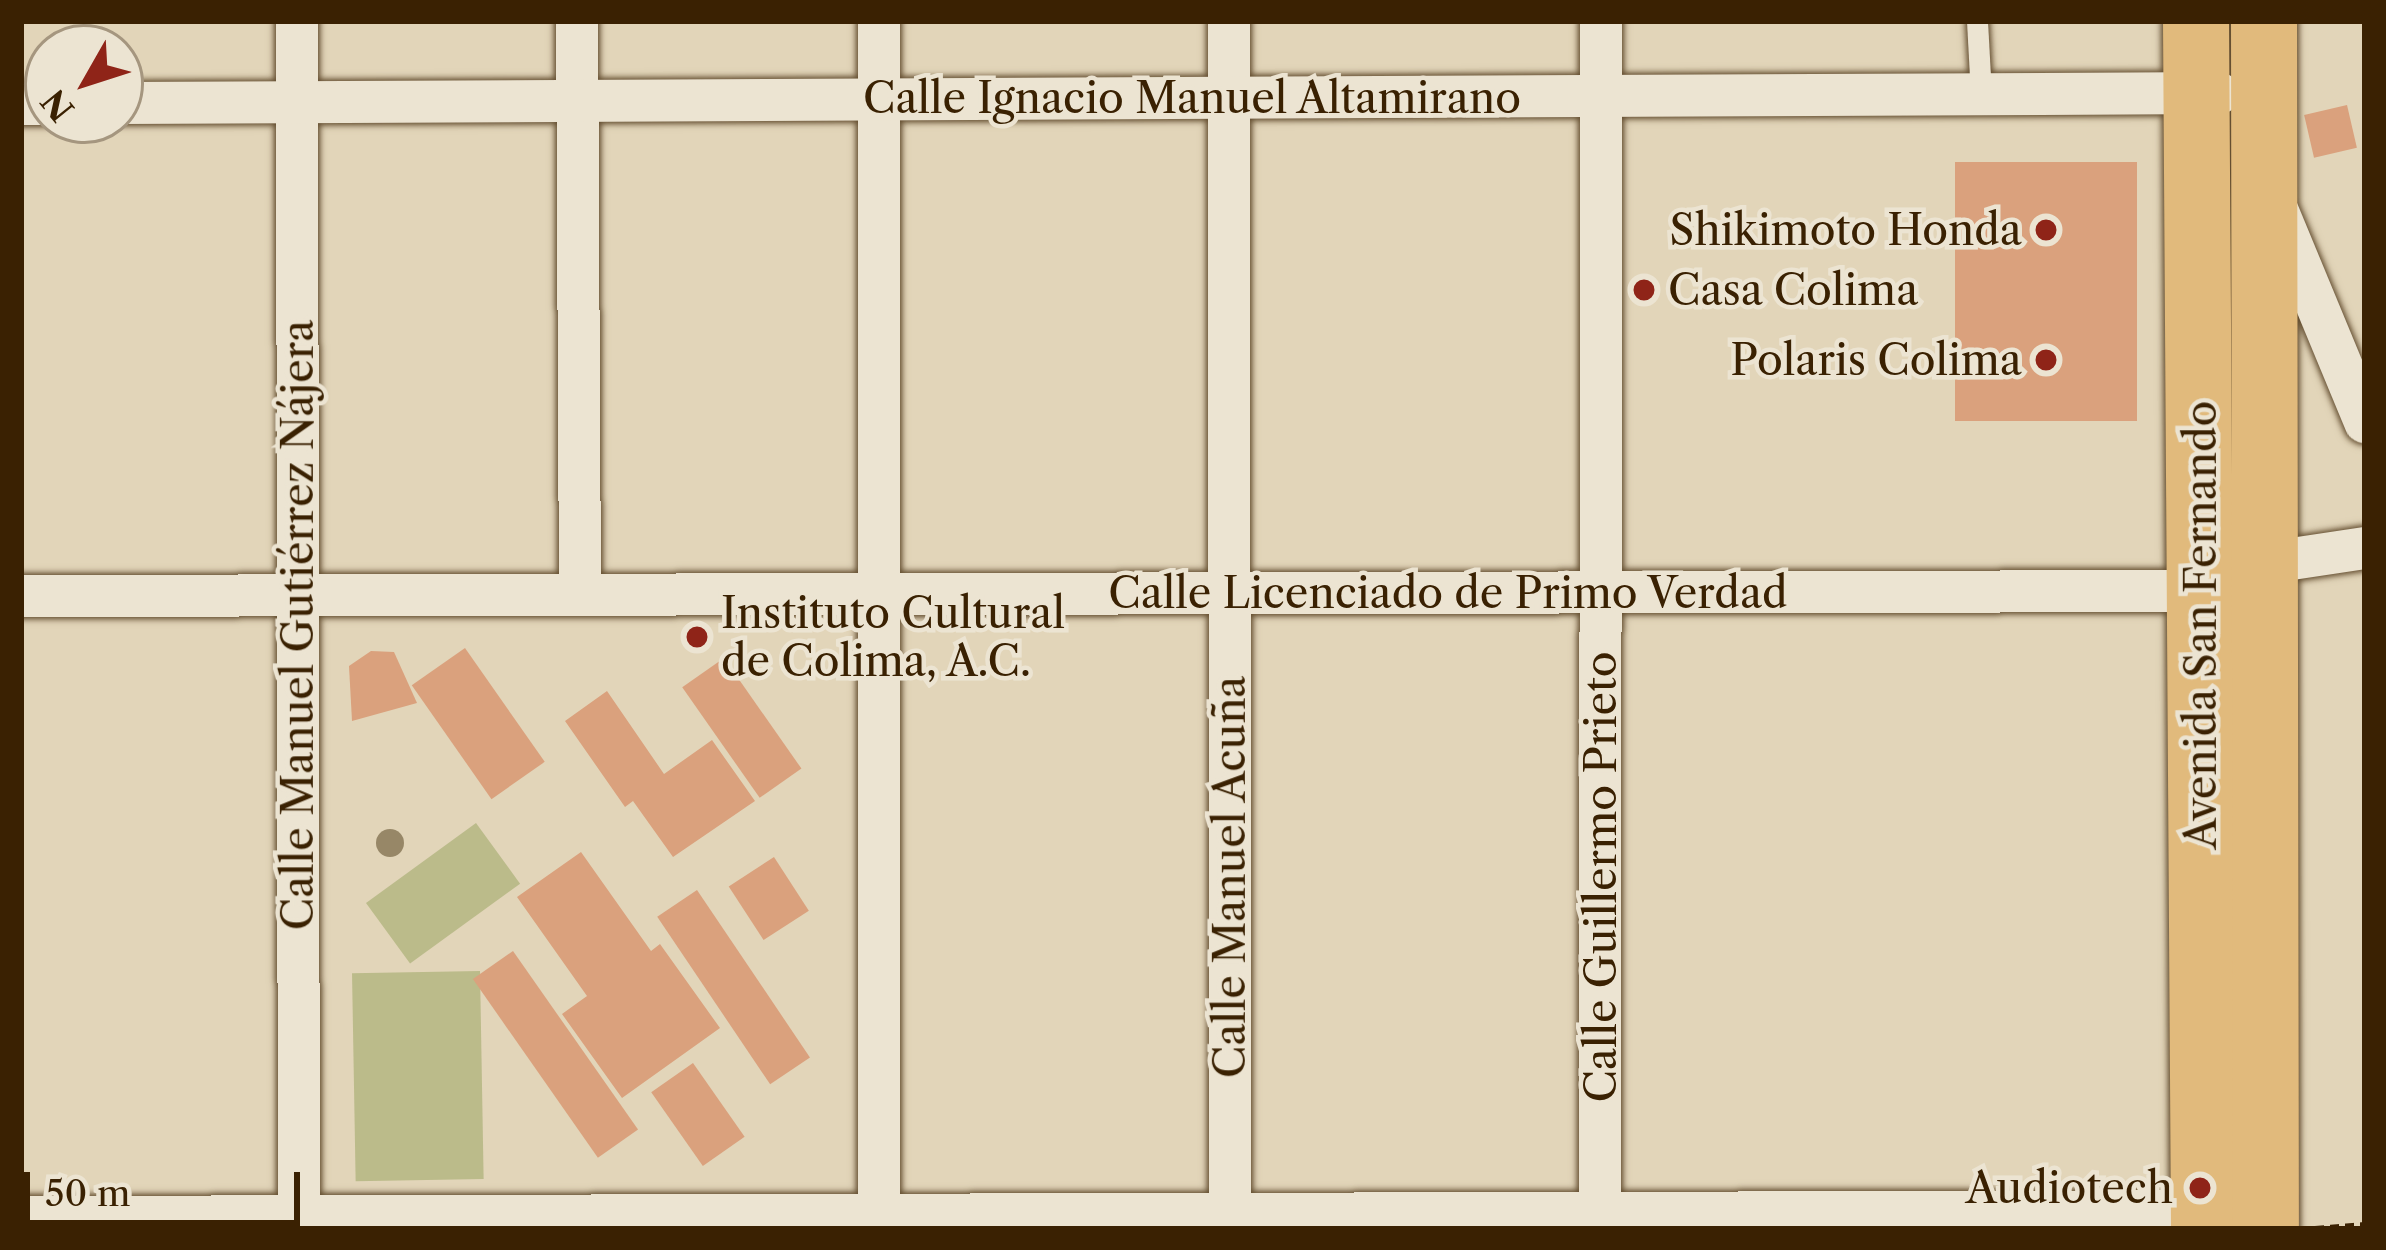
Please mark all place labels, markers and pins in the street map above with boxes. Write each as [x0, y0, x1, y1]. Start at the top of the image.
place label: Shikimoto Honda [1669, 205, 2022, 255]
marker: Shikimoto Honda [2033, 217, 2059, 243]
place label: Casa Colima [1668, 265, 1919, 315]
marker: Casa Colima [1631, 277, 1657, 303]
place label: Polaris Colima [1730, 335, 2022, 385]
marker: Polaris Colima [2033, 347, 2059, 373]
place label: Instituto Cultural de Colima, A.C. [721, 588, 1065, 686]
marker: Instituto Cultural de Colima, A.C. [684, 624, 710, 650]
place label: Audiotech [1966, 1163, 2173, 1213]
marker: Audiotech [2184, 1172, 2216, 1204]

